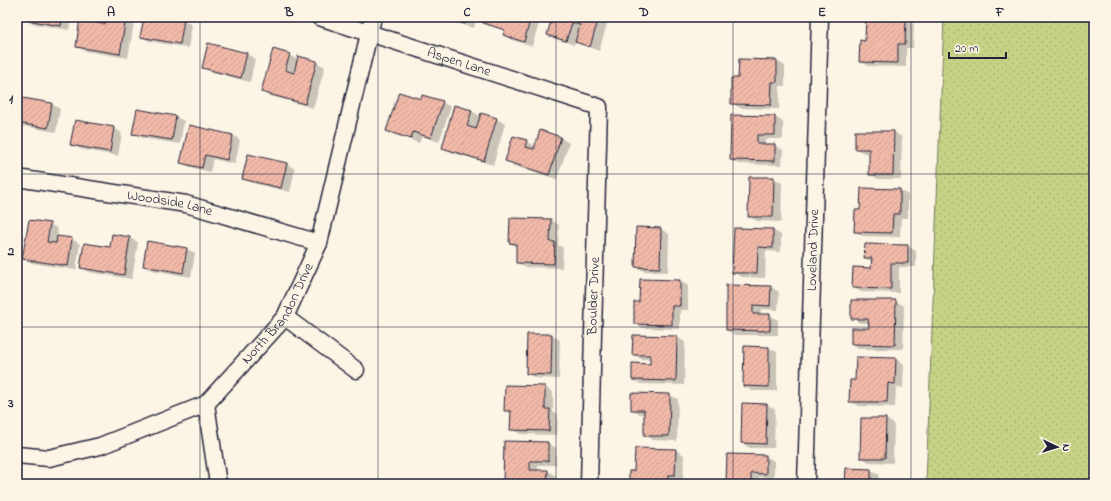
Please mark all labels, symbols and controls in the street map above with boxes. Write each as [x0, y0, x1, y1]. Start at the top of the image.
text: A [107, 3, 115, 22]
text: B [284, 3, 294, 22]
text: C [463, 3, 471, 22]
text: D [638, 3, 649, 22]
text: E [818, 3, 826, 22]
text: F [995, 3, 1005, 22]
scale bar [949, 34, 1006, 60]
text: 20 m [955, 40, 978, 58]
street label: Aspen Lane [424, 42, 494, 82]
text: 1 [9, 90, 14, 109]
street label: Woodside Lane [126, 185, 216, 222]
street label: Loveland Drive [801, 208, 825, 291]
text: 2 [7, 242, 15, 261]
street label: Boulder Drive [582, 256, 606, 336]
street label: North Brandon Drive [237, 259, 319, 369]
text: 3 [7, 394, 14, 413]
north arrow [1037, 427, 1077, 467]
text: N [1058, 443, 1074, 452]

